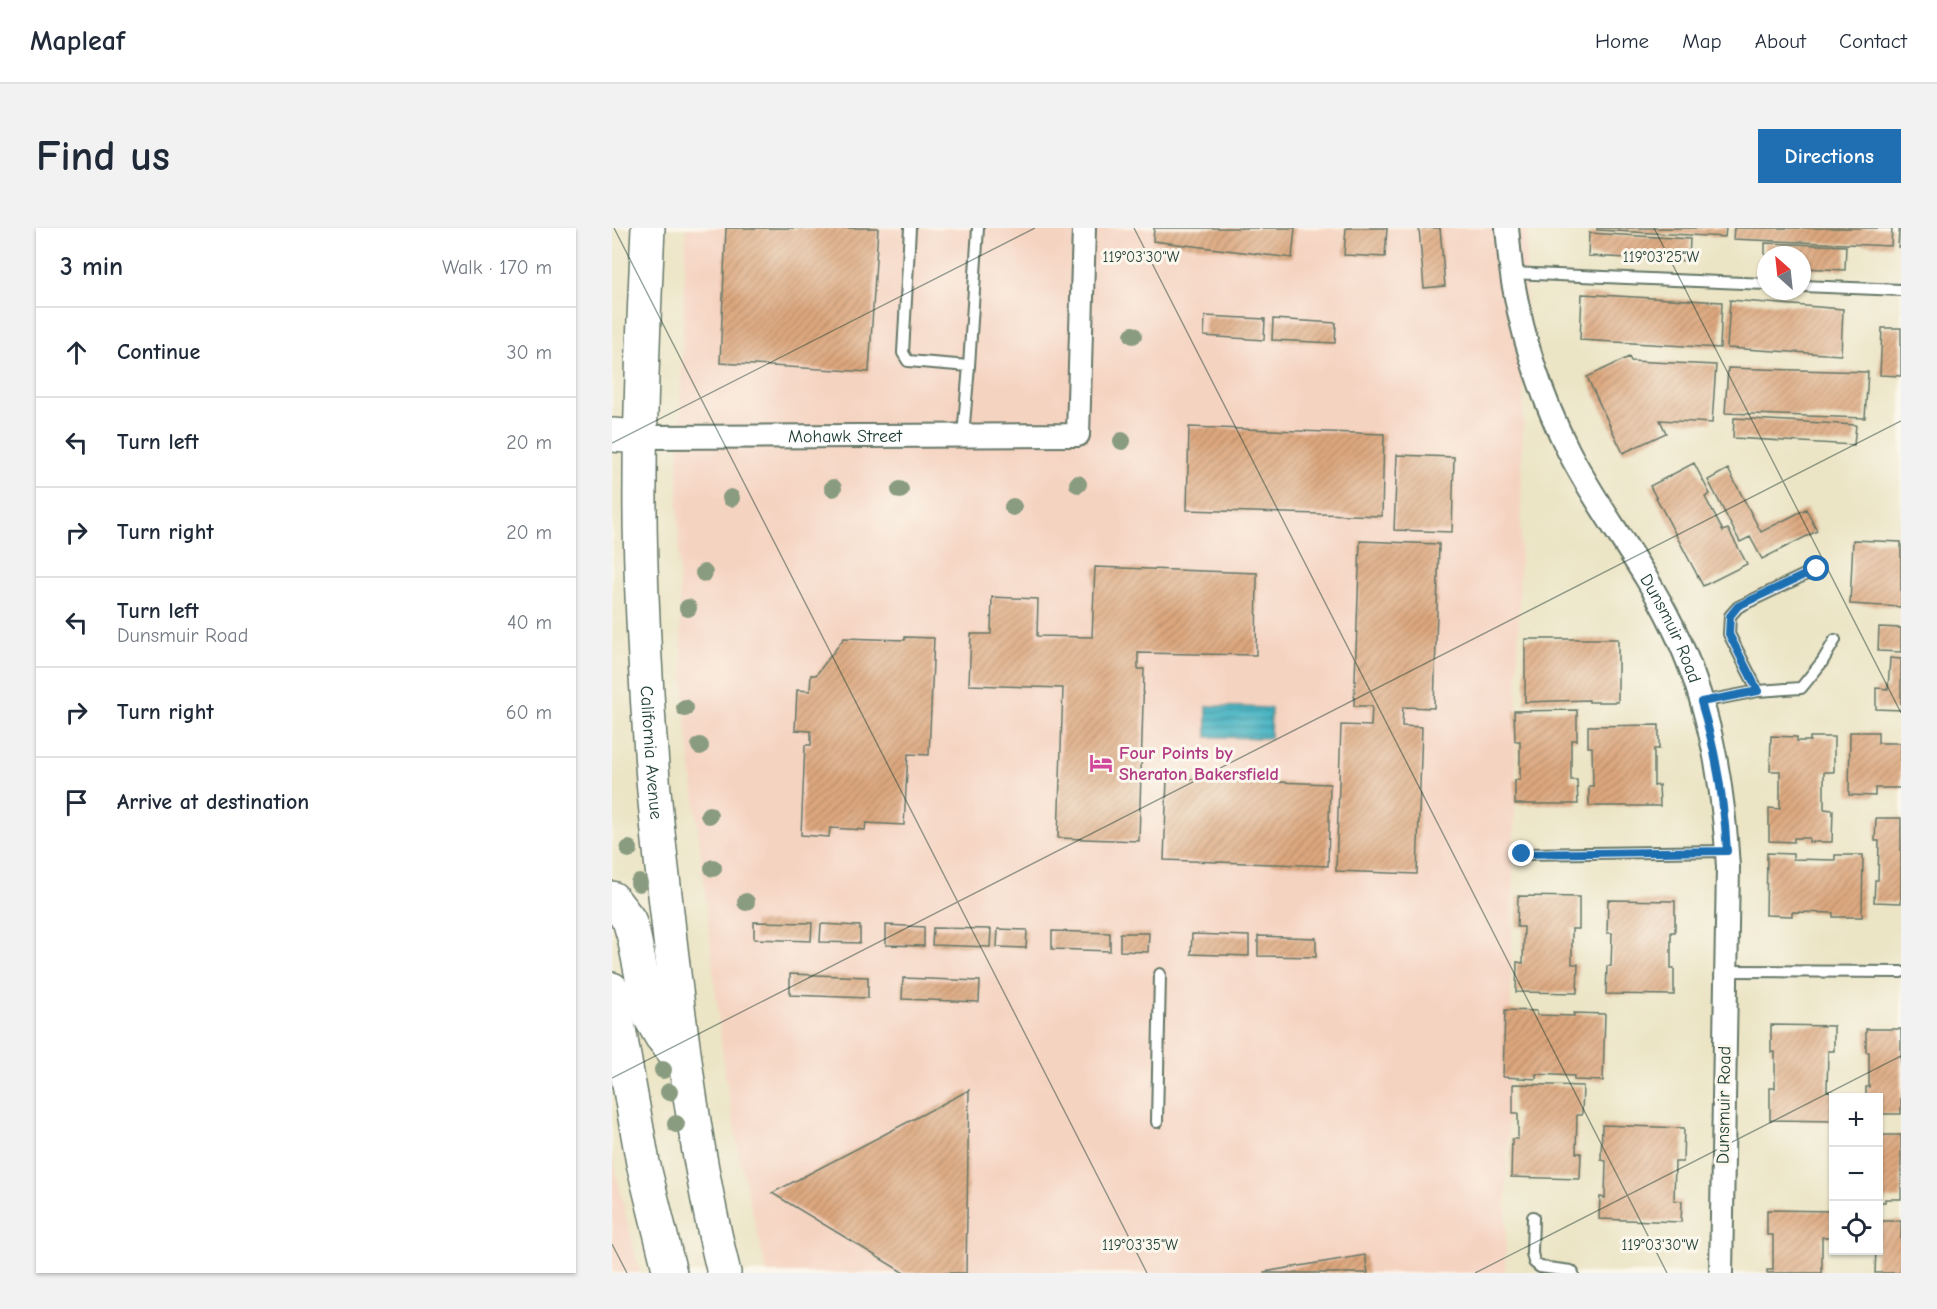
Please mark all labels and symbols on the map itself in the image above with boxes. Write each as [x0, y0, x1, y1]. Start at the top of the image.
north arrow [1757, 246, 1811, 300]
text: 119°03'30"W [1102, 248, 1180, 266]
text: 119°03'25"W [1623, 248, 1699, 266]
street label: Mohawk Street [788, 425, 903, 447]
route start [1803, 555, 1829, 581]
street label: Dunsmuir Road [1636, 570, 1705, 686]
street label: California Avenue [636, 685, 667, 820]
place label: Four Points by Sheraton Bakersfield [1119, 743, 1279, 785]
hotel icon: Four Points by Sheraton Bakersfield [1088, 750, 1114, 776]
route end [1508, 840, 1534, 866]
street label: Dunsmuir Road [1712, 1046, 1736, 1164]
text: 119°03'35"W [1102, 1236, 1178, 1254]
text: 119°03'30"W [1621, 1236, 1699, 1254]

